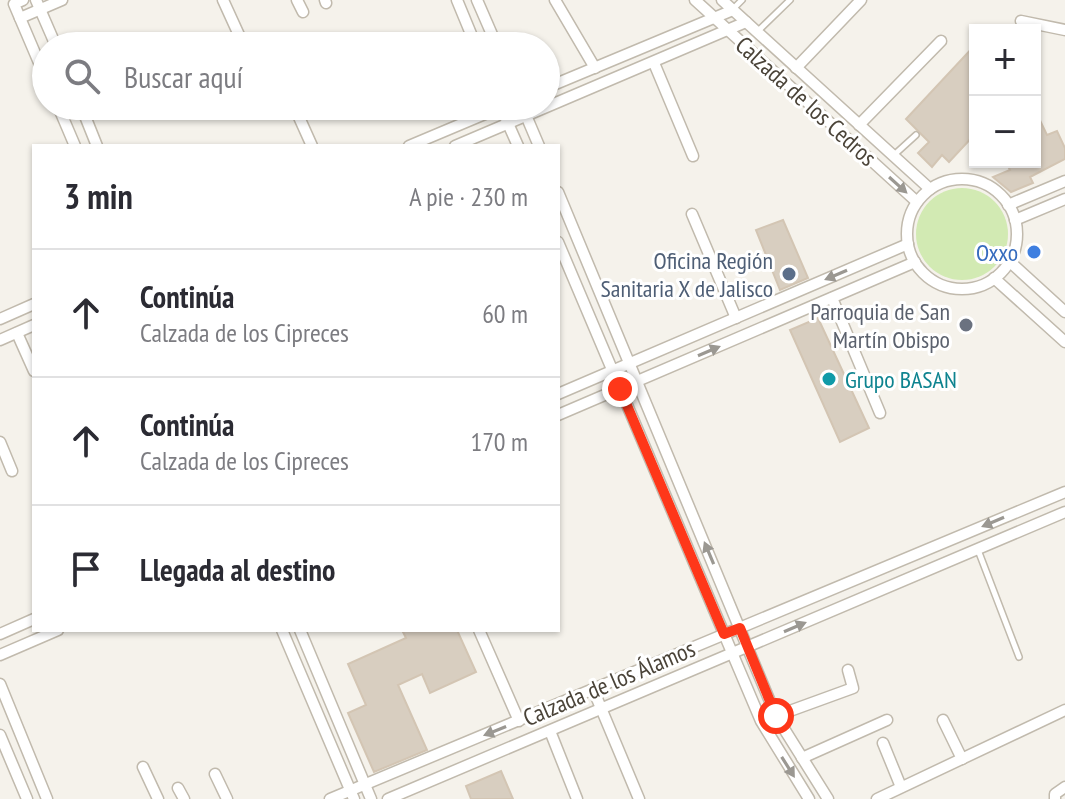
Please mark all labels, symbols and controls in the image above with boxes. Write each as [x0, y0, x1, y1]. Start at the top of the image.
map controls [969, 24, 1041, 168]
button: + [969, 24, 1041, 96]
street label: Calzada de los Cedros [729, 29, 883, 173]
search box [32, 32, 560, 120]
icon: search [60, 54, 104, 98]
text: Buscar aquí [124, 57, 243, 96]
button: − [969, 96, 1041, 168]
text: 3 min [64, 174, 133, 218]
one-way arrow [888, 175, 907, 193]
text: A pie · 230 m [409, 180, 528, 213]
place label: Oxxo [976, 237, 1018, 268]
marker: Oxxo [1025, 243, 1043, 261]
place label: Oficina Región Sanitaria X de Jalisco [601, 245, 773, 304]
marker: Oficina Región Sanitaria X de Jalisco [780, 265, 798, 283]
one-way arrow [824, 268, 848, 281]
text: Continúa [140, 277, 234, 316]
icon: ahead [64, 291, 108, 335]
place label: Parroquia de San Martín Obispo [810, 296, 950, 355]
text: 60 m [482, 297, 528, 330]
text: Calzada de los Cipreces [140, 316, 349, 349]
marker: Parroquia de San Martín Obispo [957, 316, 975, 334]
one-way arrow [697, 344, 720, 357]
place label: Grupo BASAN [845, 364, 957, 395]
marker: Grupo BASAN [820, 370, 838, 388]
route end [602, 371, 638, 407]
text: Continúa [140, 405, 234, 444]
icon: ahead [64, 419, 108, 463]
text: 170 m [470, 425, 528, 458]
text: Calzada de los Cipreces [140, 444, 349, 477]
one-way arrow [981, 516, 1005, 529]
one-way arrow [702, 541, 715, 565]
icon: arrive [64, 547, 108, 591]
text: Llegada al destino [140, 550, 335, 589]
one-way arrow [783, 620, 807, 633]
street label: Calzada de los Álamos [518, 633, 700, 733]
route start [758, 698, 794, 734]
one-way arrow [483, 725, 507, 738]
one-way arrow [781, 756, 796, 777]

